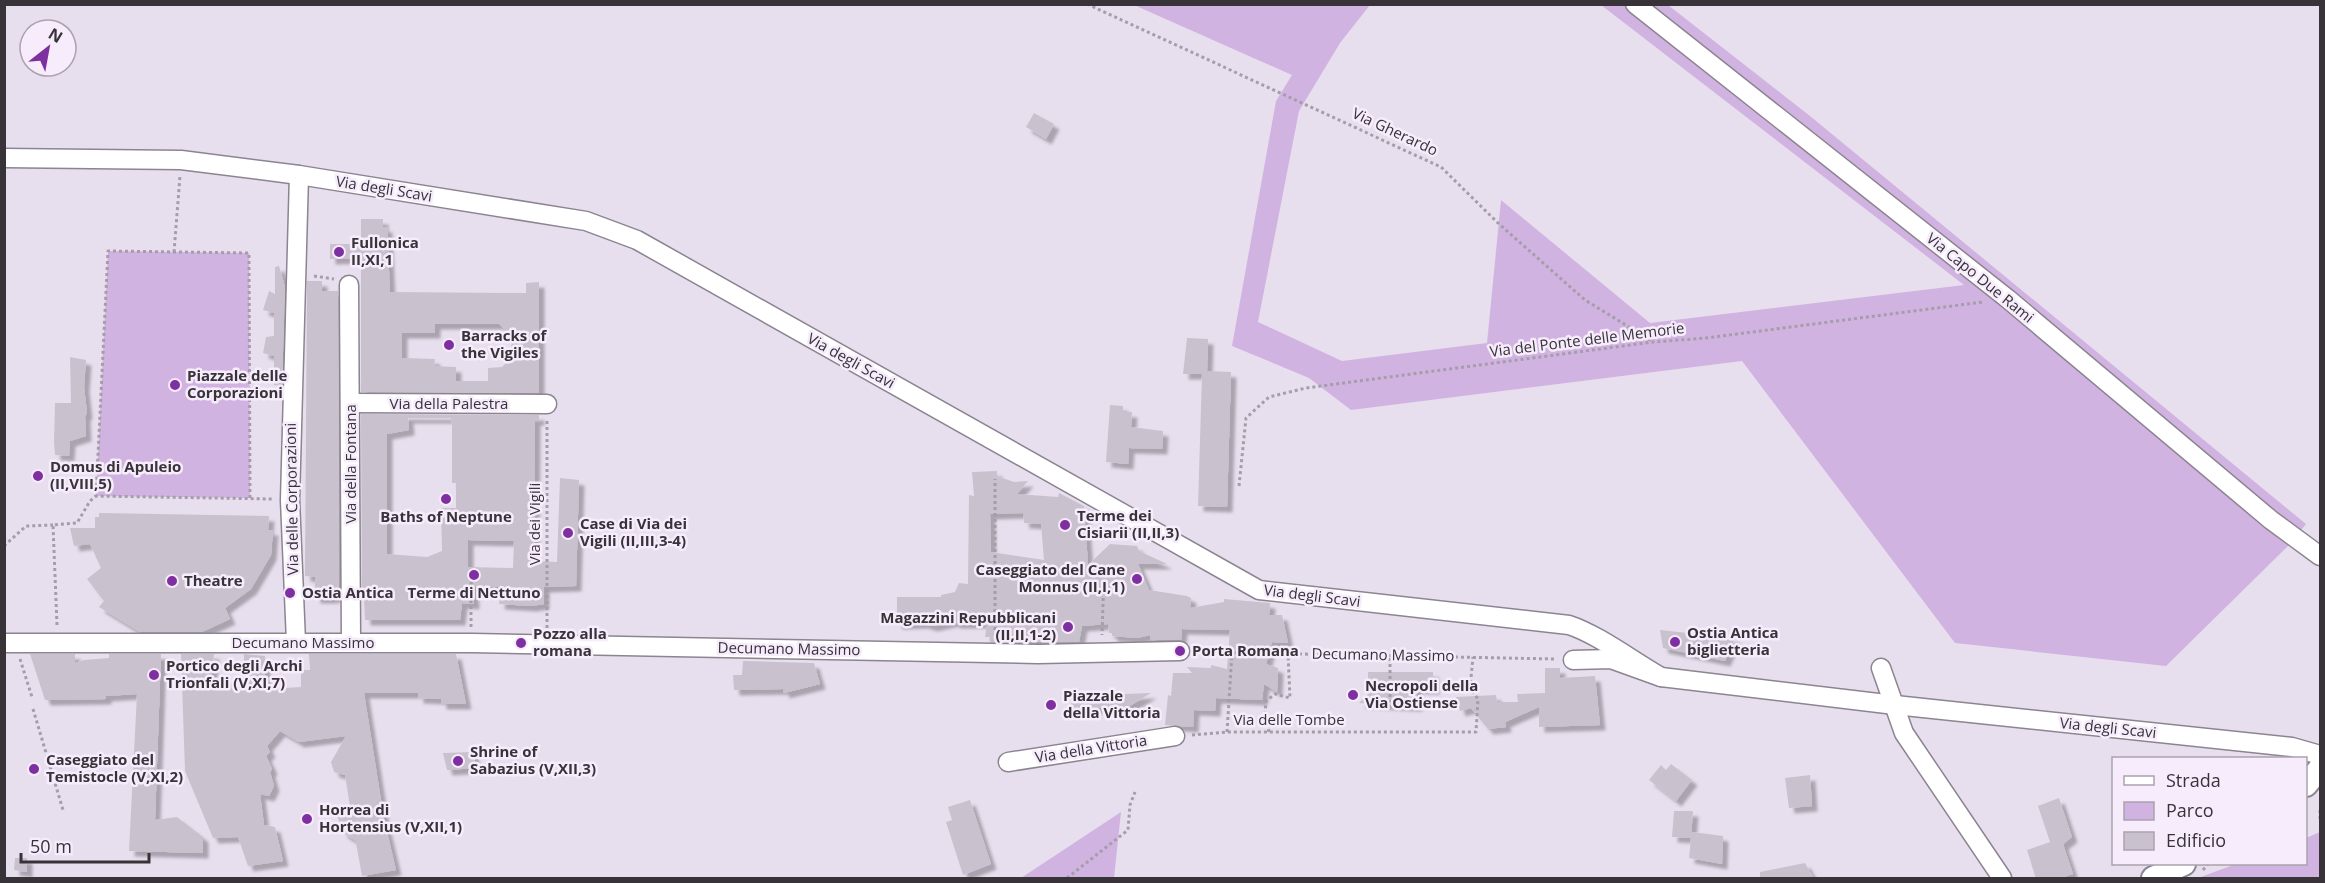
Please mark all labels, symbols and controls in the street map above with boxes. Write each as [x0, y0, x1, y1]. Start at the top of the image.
north arrow [18, 18, 78, 78]
text: N [44, 22, 67, 48]
street label: Via Gherardo [1349, 103, 1441, 160]
street label: Via degli Scavi [335, 171, 434, 205]
street label: Via Capo Due Rami [1923, 228, 2038, 327]
place label: Fullonica II,XI,1 [351, 232, 419, 269]
marker: Fullonica II,XI,1 [332, 245, 346, 259]
street label: Via del Ponte delle Memorie [1488, 317, 1685, 361]
place label: Barracks of the Vigiles [461, 325, 547, 362]
street label: Via degli Scavi [804, 328, 899, 392]
marker: Barracks of the Vigiles [442, 338, 456, 352]
place label: Piazzale delle Corporazioni [187, 365, 288, 402]
marker: Piazzale delle Corporazioni [168, 378, 182, 392]
street label: Via della Palestra [390, 393, 508, 413]
street label: Via della Fontana [340, 404, 360, 524]
street label: Via delle Corporazioni [280, 423, 302, 575]
place label: Domus di Apuleio (II,VIII,5) [50, 456, 181, 493]
marker: Domus di Apuleio (II,VIII,5) [31, 469, 45, 483]
street label: Via dei Vigili [524, 483, 544, 565]
marker: Baths of Neptune [439, 492, 453, 506]
place label: Terme dei Cisiarii (II,II,3) [1077, 505, 1179, 542]
place label: Baths of Neptune [380, 506, 512, 526]
place label: Case di Via dei Vigili (II,III,3-4) [580, 513, 687, 550]
marker: Terme dei Cisiarii (II,II,3) [1058, 518, 1072, 532]
marker: Case di Via dei Vigili (II,III,3-4) [561, 526, 575, 540]
place label: Caseggiato del Cane Monnus (II,I,1) [976, 559, 1125, 596]
marker: Terme di Nettuno [467, 568, 481, 582]
place label: Theatre [184, 570, 243, 590]
marker: Caseggiato del Cane Monnus (II,I,1) [1130, 572, 1144, 586]
marker: Theatre [165, 574, 179, 588]
street label: Via degli Scavi [1263, 579, 1362, 611]
place label: Ostia Antica [302, 582, 394, 602]
place label: Terme di Nettuno [408, 582, 540, 602]
marker: Ostia Antica [283, 586, 297, 600]
place label: Magazzini Repubblicani (II,II,1-2) [880, 607, 1056, 644]
marker: Magazzini Repubblicani (II,II,1-2) [1061, 620, 1075, 634]
place label: Ostia Antica biglietteria [1687, 622, 1779, 659]
place label: Pozzo alla romana [533, 623, 607, 660]
street label: Decumano Massimo [232, 632, 374, 652]
marker: Ostia Antica biglietteria [1668, 635, 1682, 649]
marker: Pozzo alla romana [514, 636, 528, 650]
street label: Decumano Massimo [717, 637, 861, 659]
place label: Porta Romana [1192, 640, 1299, 660]
street label: Decumano Massimo [1311, 643, 1455, 665]
marker: Porta Romana [1173, 644, 1187, 658]
place label: Portico degli Archi Trionfali (V,XI,7) [166, 655, 303, 692]
marker: Portico degli Archi Trionfali (V,XI,7) [147, 668, 161, 682]
place label: Necropoli della Via Ostiense [1365, 675, 1478, 712]
place label: Piazzale della Vittoria [1063, 685, 1161, 722]
marker: Necropoli della Via Ostiense [1346, 688, 1360, 702]
marker: Piazzale della Vittoria [1044, 698, 1058, 712]
street label: Via delle Tombe [1233, 709, 1345, 729]
street label: Via degli Scavi [2059, 712, 2157, 742]
street label: Via della Vittoria [1033, 729, 1148, 767]
place label: Shrine of Sabazius (V,XII,3) [470, 741, 596, 778]
place label: Caseggiato del Temistocle (V,XI,2) [46, 749, 183, 786]
marker: Shrine of Sabazius (V,XII,3) [451, 754, 465, 768]
legend [2112, 757, 2307, 865]
marker: Caseggiato del Temistocle (V,XI,2) [27, 762, 41, 776]
text: Strada [2166, 768, 2221, 792]
text: Parco [2166, 798, 2214, 822]
place label: Horrea di Hortensius (V,XII,1) [319, 799, 462, 836]
marker: Horrea di Hortensius (V,XII,1) [300, 812, 314, 826]
scale bar [21, 826, 148, 864]
text: Edificio [2166, 828, 2226, 852]
text: 50 m [30, 834, 72, 858]

